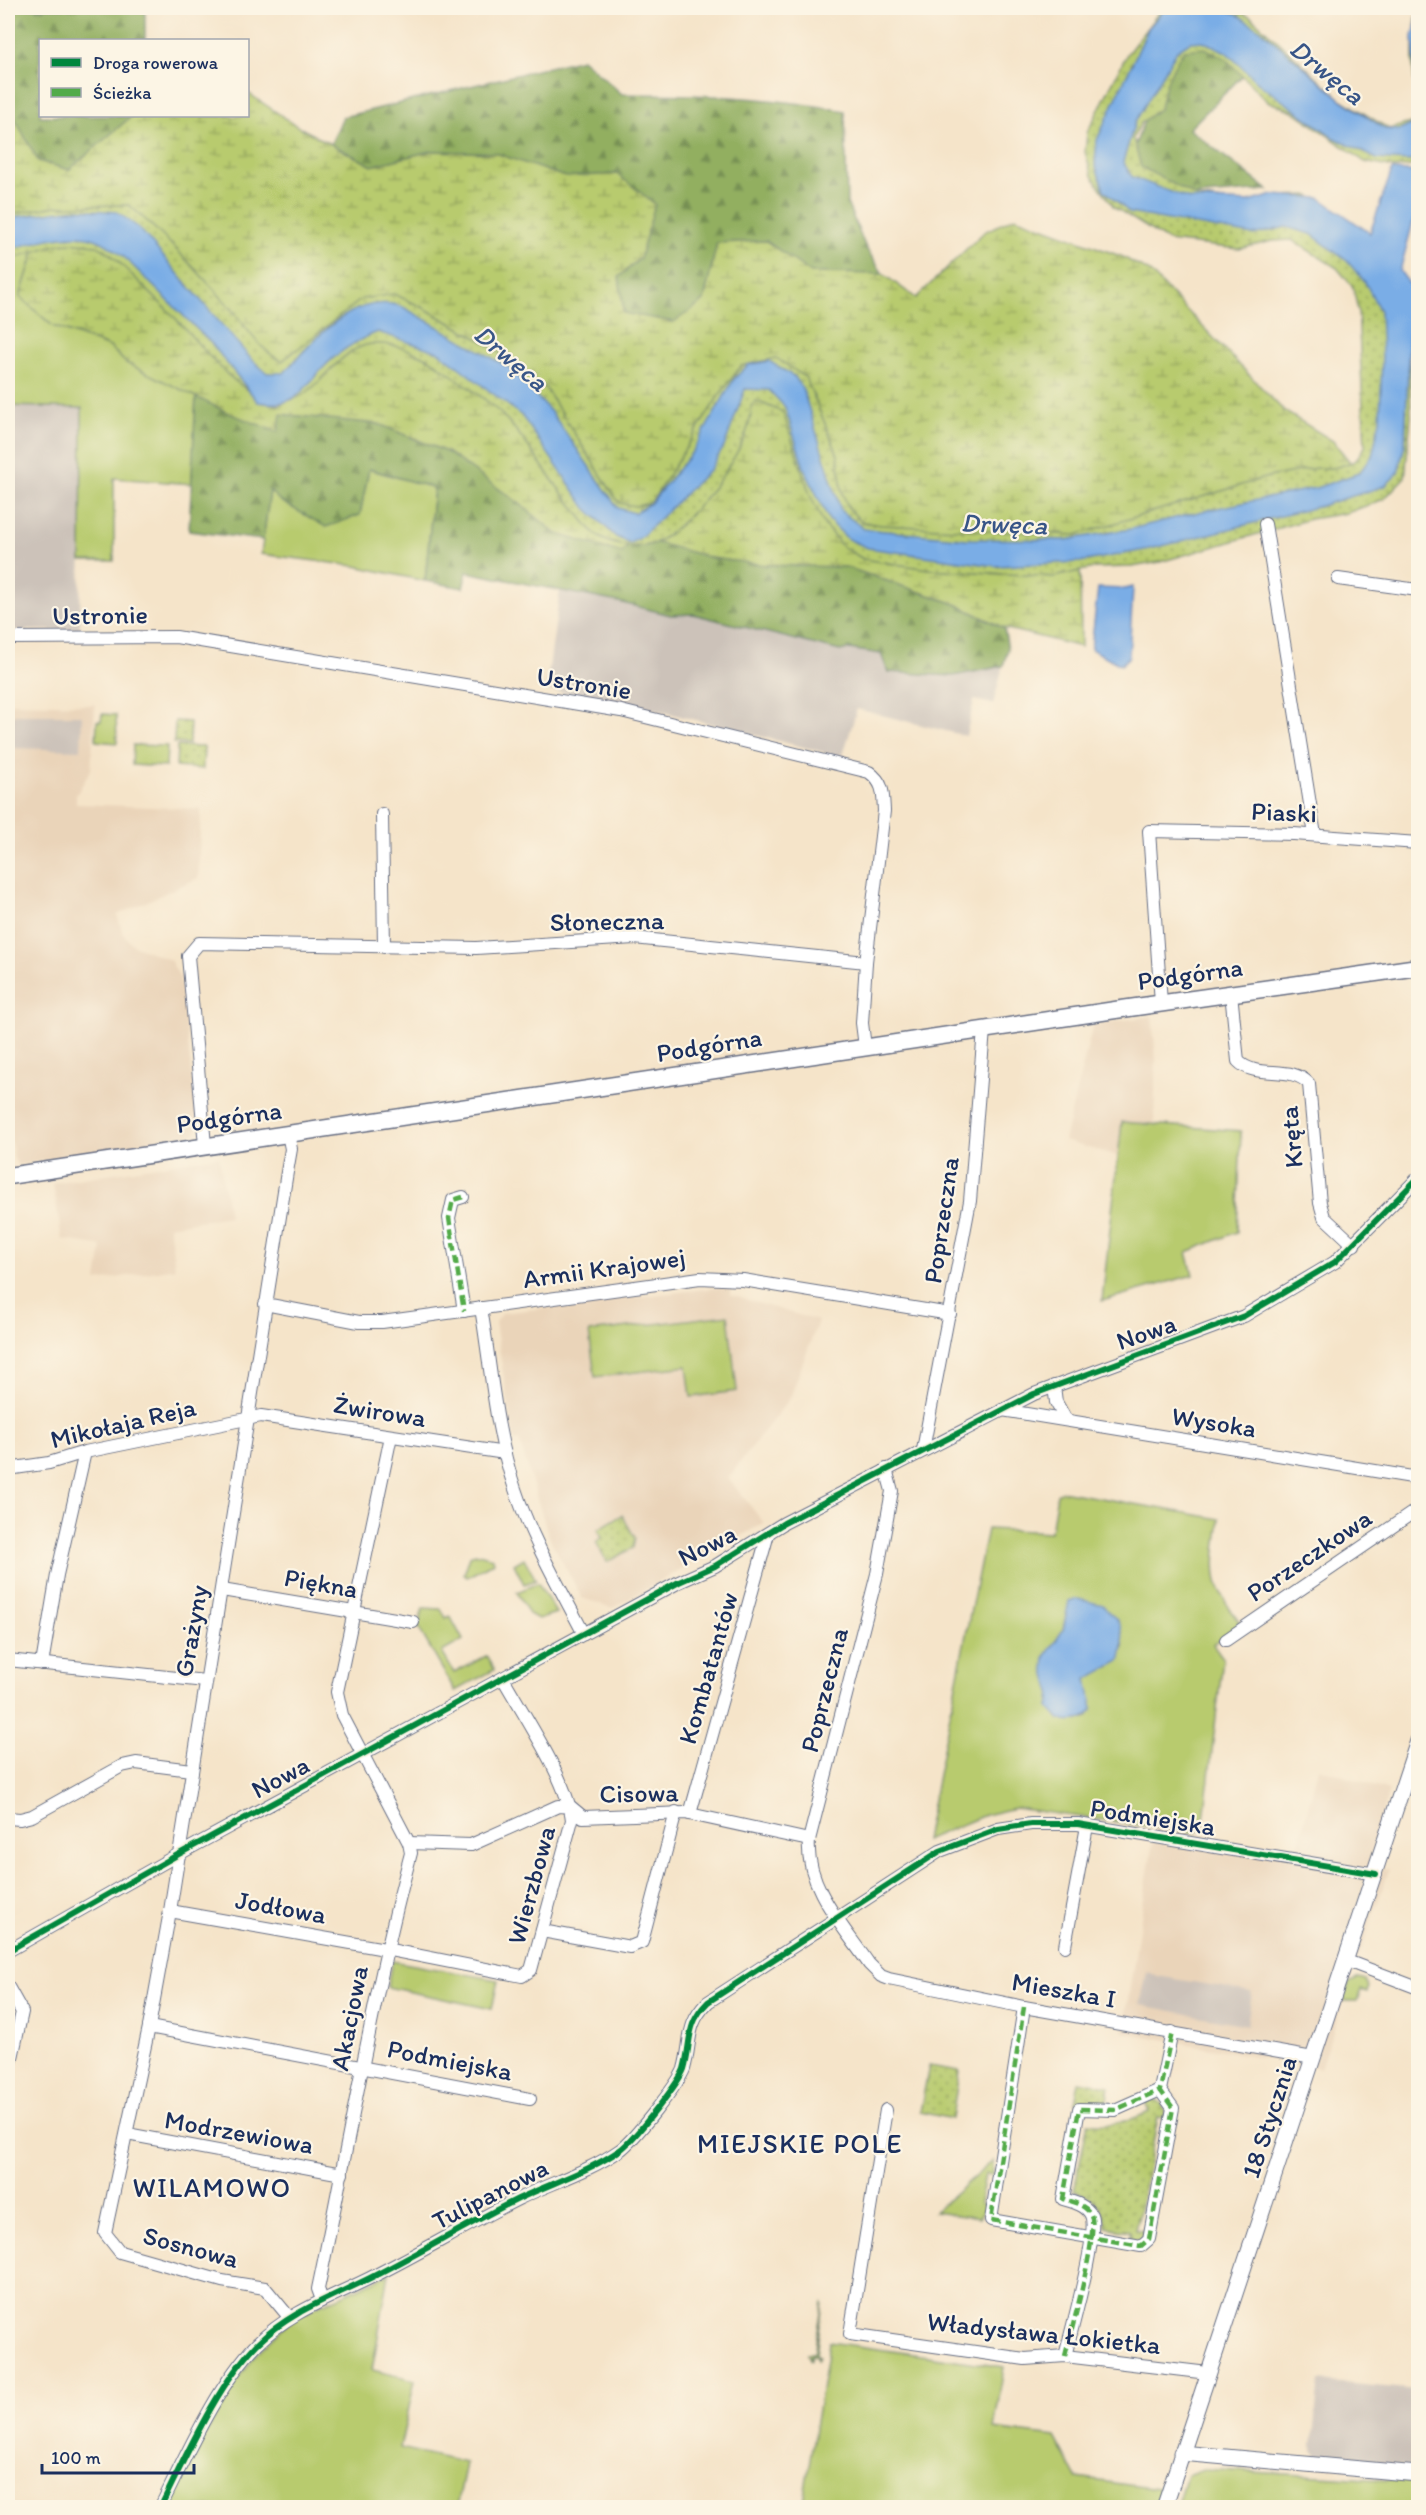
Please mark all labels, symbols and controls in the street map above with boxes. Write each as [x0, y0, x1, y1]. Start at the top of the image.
water label: Drwęca [1283, 32, 1372, 112]
legend [39, 39, 249, 117]
text: Droga rowerowa [93, 52, 219, 74]
text: Ścieżka [93, 82, 152, 104]
water label: Drwęca [468, 317, 556, 399]
water label: Drwęca [960, 505, 1049, 542]
street label: Ustronie [52, 598, 148, 632]
street label: Ustronie [534, 660, 634, 706]
street label: Piaski [1251, 795, 1317, 829]
street label: Słoneczna [549, 904, 665, 938]
street label: Podgórna [1135, 951, 1245, 997]
street label: Podgórna [654, 1021, 764, 1069]
street label: Podgórna [174, 1094, 284, 1140]
street label: Kręta [1272, 1104, 1310, 1169]
street label: Poprzeczna [916, 1154, 966, 1285]
street label: Armii Krajowej [521, 1241, 687, 1295]
street label: Nowa [1112, 1307, 1180, 1357]
street label: Żwirowa [331, 1388, 429, 1434]
street label: Mikołaja Reja [47, 1391, 199, 1455]
street label: Wysoka [1169, 1400, 1259, 1445]
street label: Porzeczkowa [1240, 1501, 1378, 1608]
street label: Nowa [672, 1517, 742, 1573]
street label: Piękna [282, 1561, 360, 1605]
street label: Grażyny [167, 1582, 215, 1680]
street label: Kombatantów [671, 1588, 745, 1748]
street label: Poprzeczna [793, 1624, 855, 1756]
street label: Nowa [245, 1748, 315, 1806]
street label: Cisowa [599, 1776, 679, 1810]
street label: Podmiejska [1088, 1791, 1218, 1843]
street label: Wierzbowa [500, 1822, 562, 1948]
street label: Jodłowa [233, 1883, 329, 1931]
street label: Akacjowa [323, 1962, 375, 2073]
street label: Mieszka I [1009, 1965, 1119, 2015]
street label: Podmiejska [385, 2032, 516, 2088]
street label: 18 Stycznia [1234, 2052, 1304, 2182]
street label: Modrzewiowa [162, 2103, 316, 2161]
district label: MIEJSKIE POLE [697, 2127, 903, 2160]
street label: Tulipanowa [427, 2151, 554, 2237]
district label: WILAMOWO [132, 2171, 292, 2204]
street label: Sosnowa [140, 2219, 243, 2275]
street label: Władysława Łokietka [926, 2305, 1163, 2361]
scale bar [42, 2437, 194, 2475]
text: 100 m [51, 2447, 101, 2469]

